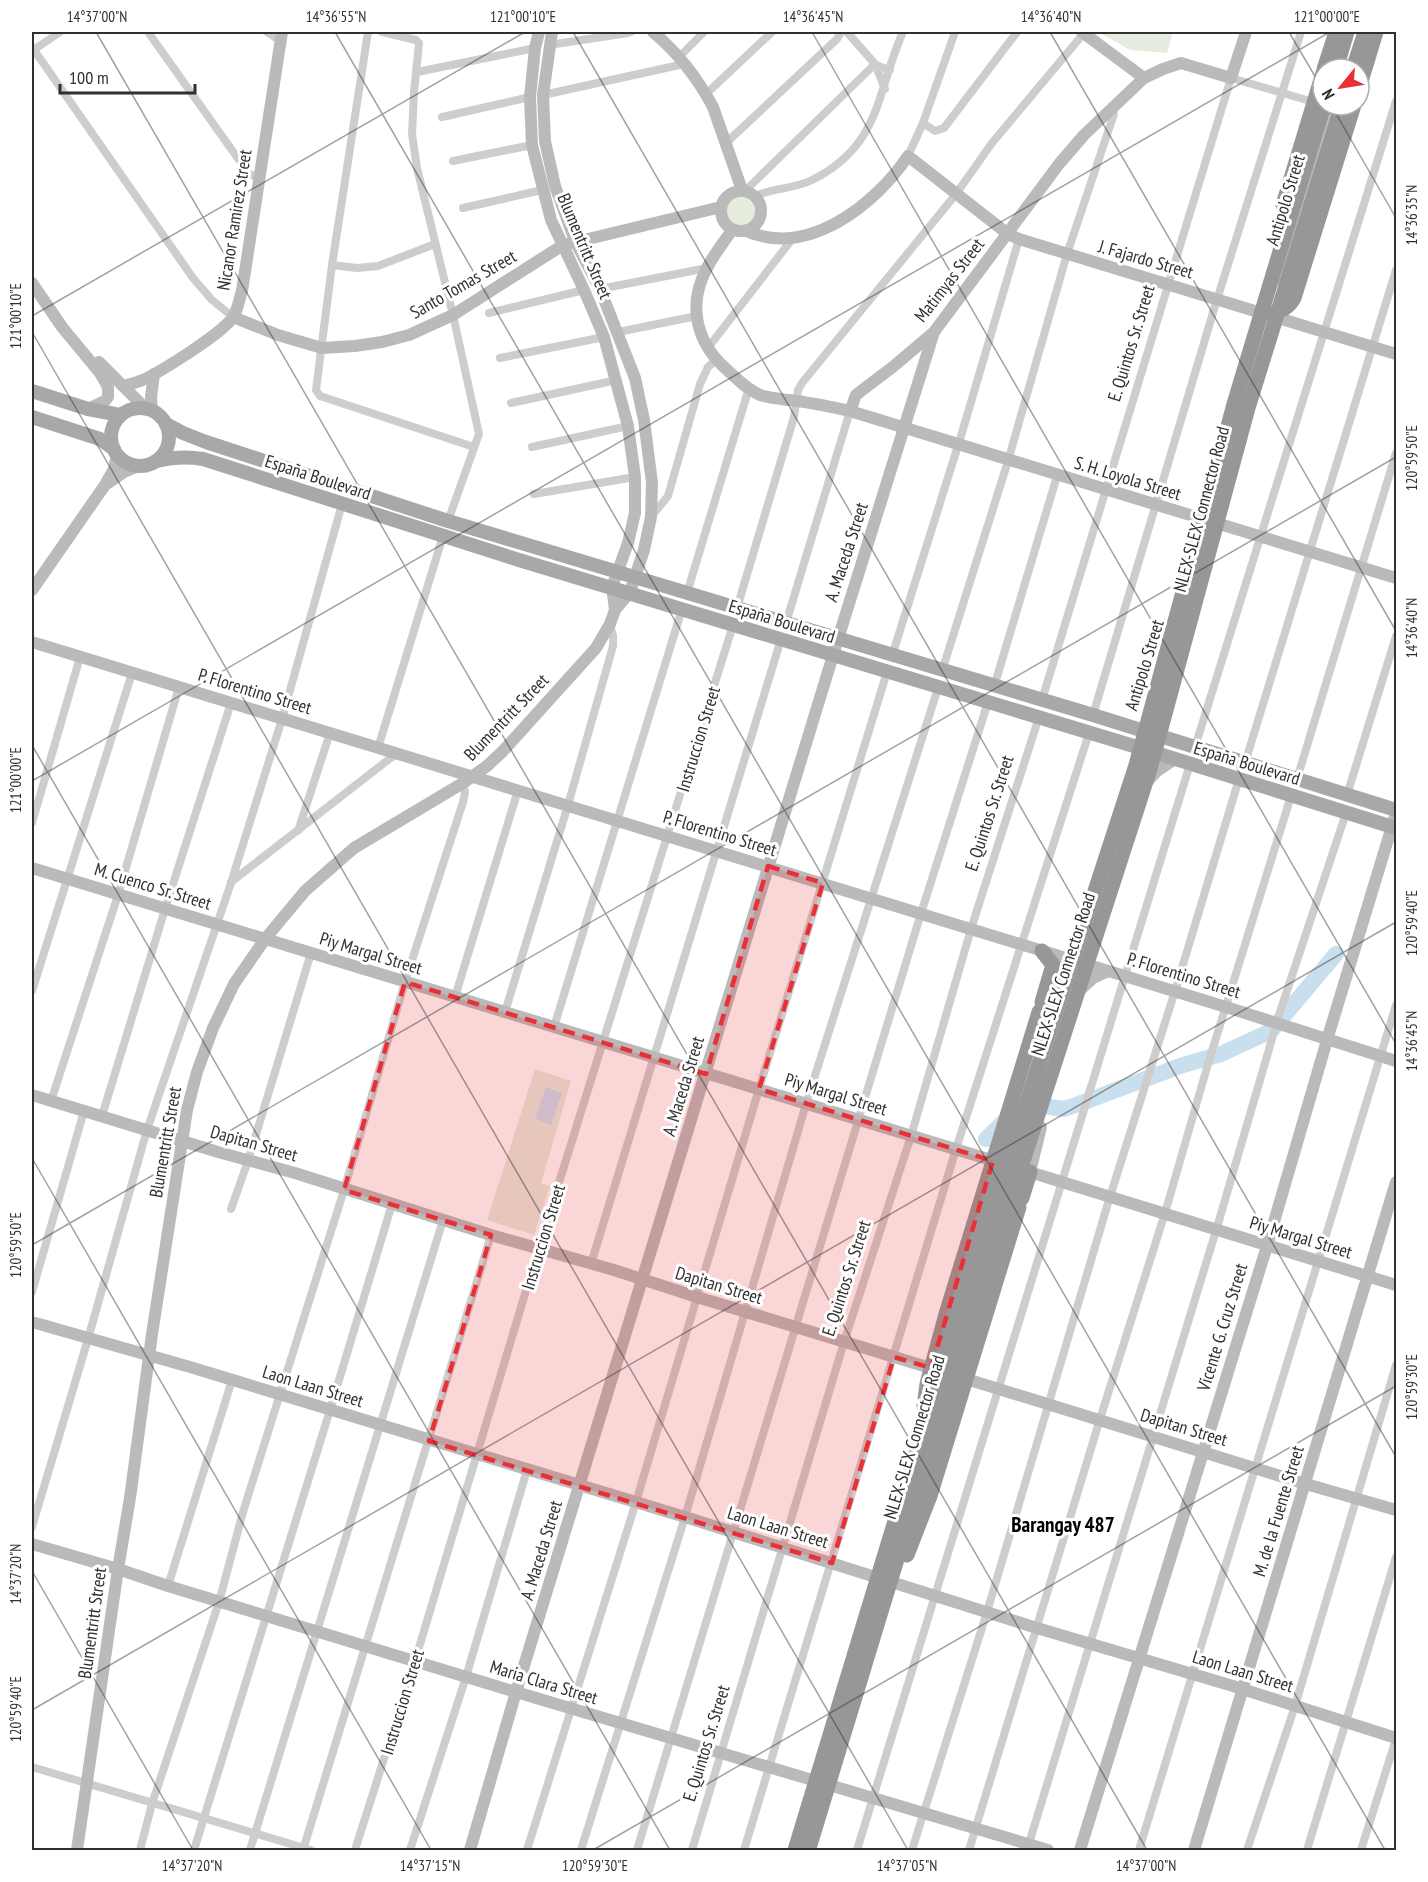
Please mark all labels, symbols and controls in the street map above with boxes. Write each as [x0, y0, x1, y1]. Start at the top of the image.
text: 14°37'00"N [67, 7, 127, 26]
text: 14°36'55"N [306, 7, 366, 26]
text: 121°00'10"E [490, 7, 556, 26]
text: 14°36'45"N [783, 7, 843, 26]
text: 14°36'40"N [1021, 7, 1081, 26]
text: 121°00'00"E [1294, 7, 1360, 26]
scale bar [60, 57, 195, 95]
north arrow [1311, 57, 1371, 117]
text: 100 m [69, 66, 109, 89]
text: N [1317, 86, 1339, 103]
street label: Nicanor Ramirez Street [212, 148, 257, 292]
street label: Antipolo Street [1260, 152, 1310, 248]
text: 14°36'35"N [1402, 185, 1421, 245]
street label: Blumentritt Street [552, 190, 618, 302]
street label: Matimyas Street [909, 233, 989, 327]
street label: J. Fajardo Street [1095, 234, 1196, 283]
street label: Santo Tomas Street [406, 244, 520, 324]
street label: E. Quintos Sr. Street [1102, 282, 1160, 404]
text: 121°00'10"E [6, 283, 25, 349]
street label: NLEX-SLEX Connector Road [1168, 424, 1234, 594]
text: 120°59'50"E [1402, 425, 1421, 491]
street label: España Boulevard [262, 449, 374, 505]
street label: S. H. Loyola Street [1072, 451, 1184, 505]
street label: A. Maceda Street [819, 499, 873, 605]
street label: España Boulevard [726, 594, 838, 648]
text: 14°36'40"N [1402, 598, 1421, 658]
street label: Antipolo Street [1119, 617, 1169, 713]
street label: P. Florentino Street [196, 663, 315, 719]
street label: Blumentritt Street [459, 669, 553, 765]
street label: Instruccion Street [671, 683, 725, 795]
street label: España Boulevard [1191, 736, 1303, 790]
text: 121°00'00"E [6, 747, 25, 813]
street label: E. Quintos Sr. Street [959, 752, 1019, 874]
street label: P. Florentino Street [661, 805, 780, 861]
street label: M. Cuenco Sr. Street [92, 857, 214, 915]
street label: NLEX-SLEX Connector Road [1026, 889, 1100, 1059]
text: 120°59'40"E [1402, 890, 1421, 956]
street label: Piy Margal Street [317, 927, 425, 979]
street label: P. Florentino Street [1125, 947, 1244, 1003]
text: 14°36'45"N [1402, 1011, 1421, 1071]
street label: A. Maceda Street [657, 1033, 709, 1139]
street label: Piy Margal Street [782, 1068, 890, 1120]
street label: Blumentritt Street [144, 1085, 186, 1199]
street label: Dapitan Street [208, 1120, 300, 1166]
street label: Instruccion Street [516, 1181, 570, 1293]
street label: Piy Margal Street [1247, 1211, 1355, 1263]
text: 120°59'50"E [6, 1212, 25, 1278]
street label: E. Quintos Sr. Street [816, 1217, 876, 1339]
street label: Vicente G. Cruz Street [1191, 1260, 1252, 1395]
street label: Dapitan Street [673, 1261, 765, 1309]
street label: NLEX-SLEX Connector Road [878, 1352, 950, 1522]
text: 120°59'30"E [1402, 1354, 1421, 1420]
street label: Laon Laan Street [260, 1360, 366, 1412]
street label: Dapitan Street [1138, 1403, 1230, 1451]
street label: M. de la Fuente Street [1247, 1443, 1309, 1579]
street label: A. Maceda Street [515, 1497, 567, 1603]
street label: Laon Laan Street [725, 1501, 831, 1553]
district label: Barangay 487 [1011, 1511, 1115, 1538]
text: 14°37'20"N [6, 1544, 25, 1604]
street label: Blumentritt Street [73, 1566, 111, 1680]
street label: Laon Laan Street [1190, 1645, 1296, 1697]
street label: Instruccion Street [375, 1646, 429, 1758]
street label: Maria Clara Street [487, 1655, 601, 1709]
text: 120°59'40"E [6, 1676, 25, 1742]
street label: E. Quintos Sr. Street [677, 1682, 735, 1804]
text: 14°37'20"N [162, 1856, 222, 1875]
text: 14°37'15"N [400, 1856, 460, 1875]
text: 120°59'30"E [562, 1856, 628, 1875]
text: 14°37'05"N [877, 1856, 937, 1875]
text: 14°37'00"N [1116, 1856, 1176, 1875]

